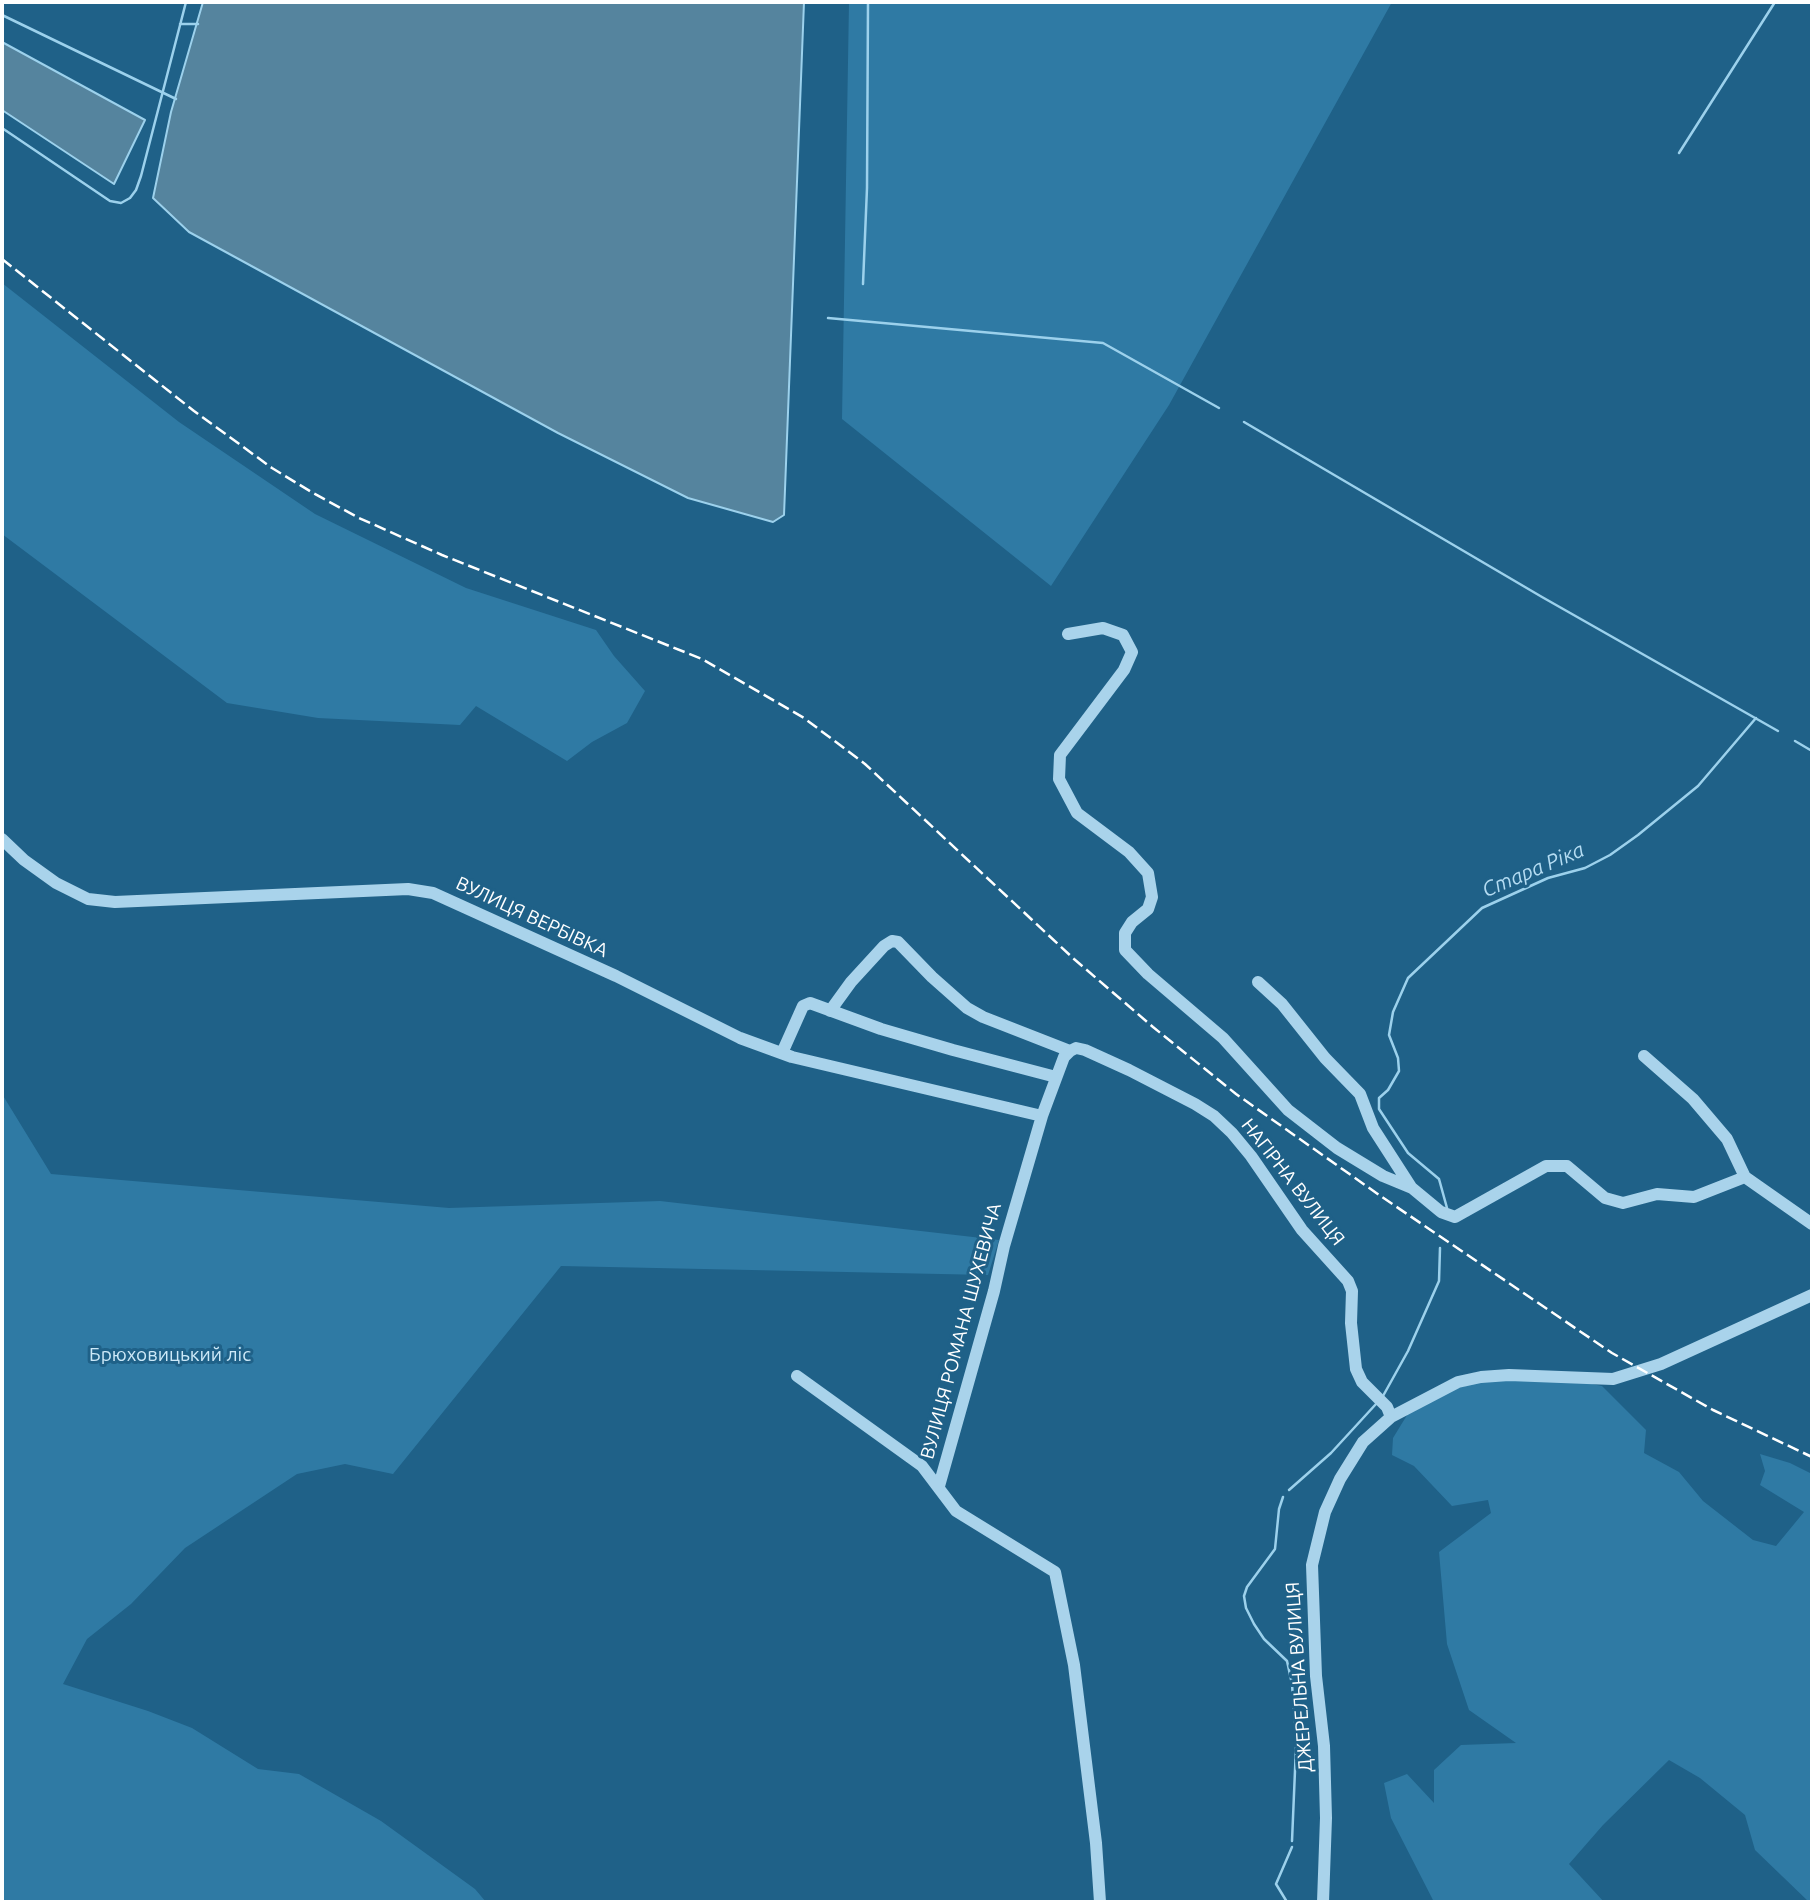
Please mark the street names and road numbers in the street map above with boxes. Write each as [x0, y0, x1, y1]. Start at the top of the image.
street label: ВУЛИЦЯ ВЕРБІВКА [452, 872, 612, 962]
street label: НАГІРНА ВУЛИЦЯ [1236, 1114, 1350, 1250]
street label: ВУЛИЦЯ РОМАНА ШУХЕВИЧА [916, 1200, 1006, 1462]
street label: ДЖЕРЕЛЬНА ВУЛИЦЯ [1281, 1581, 1317, 1773]

